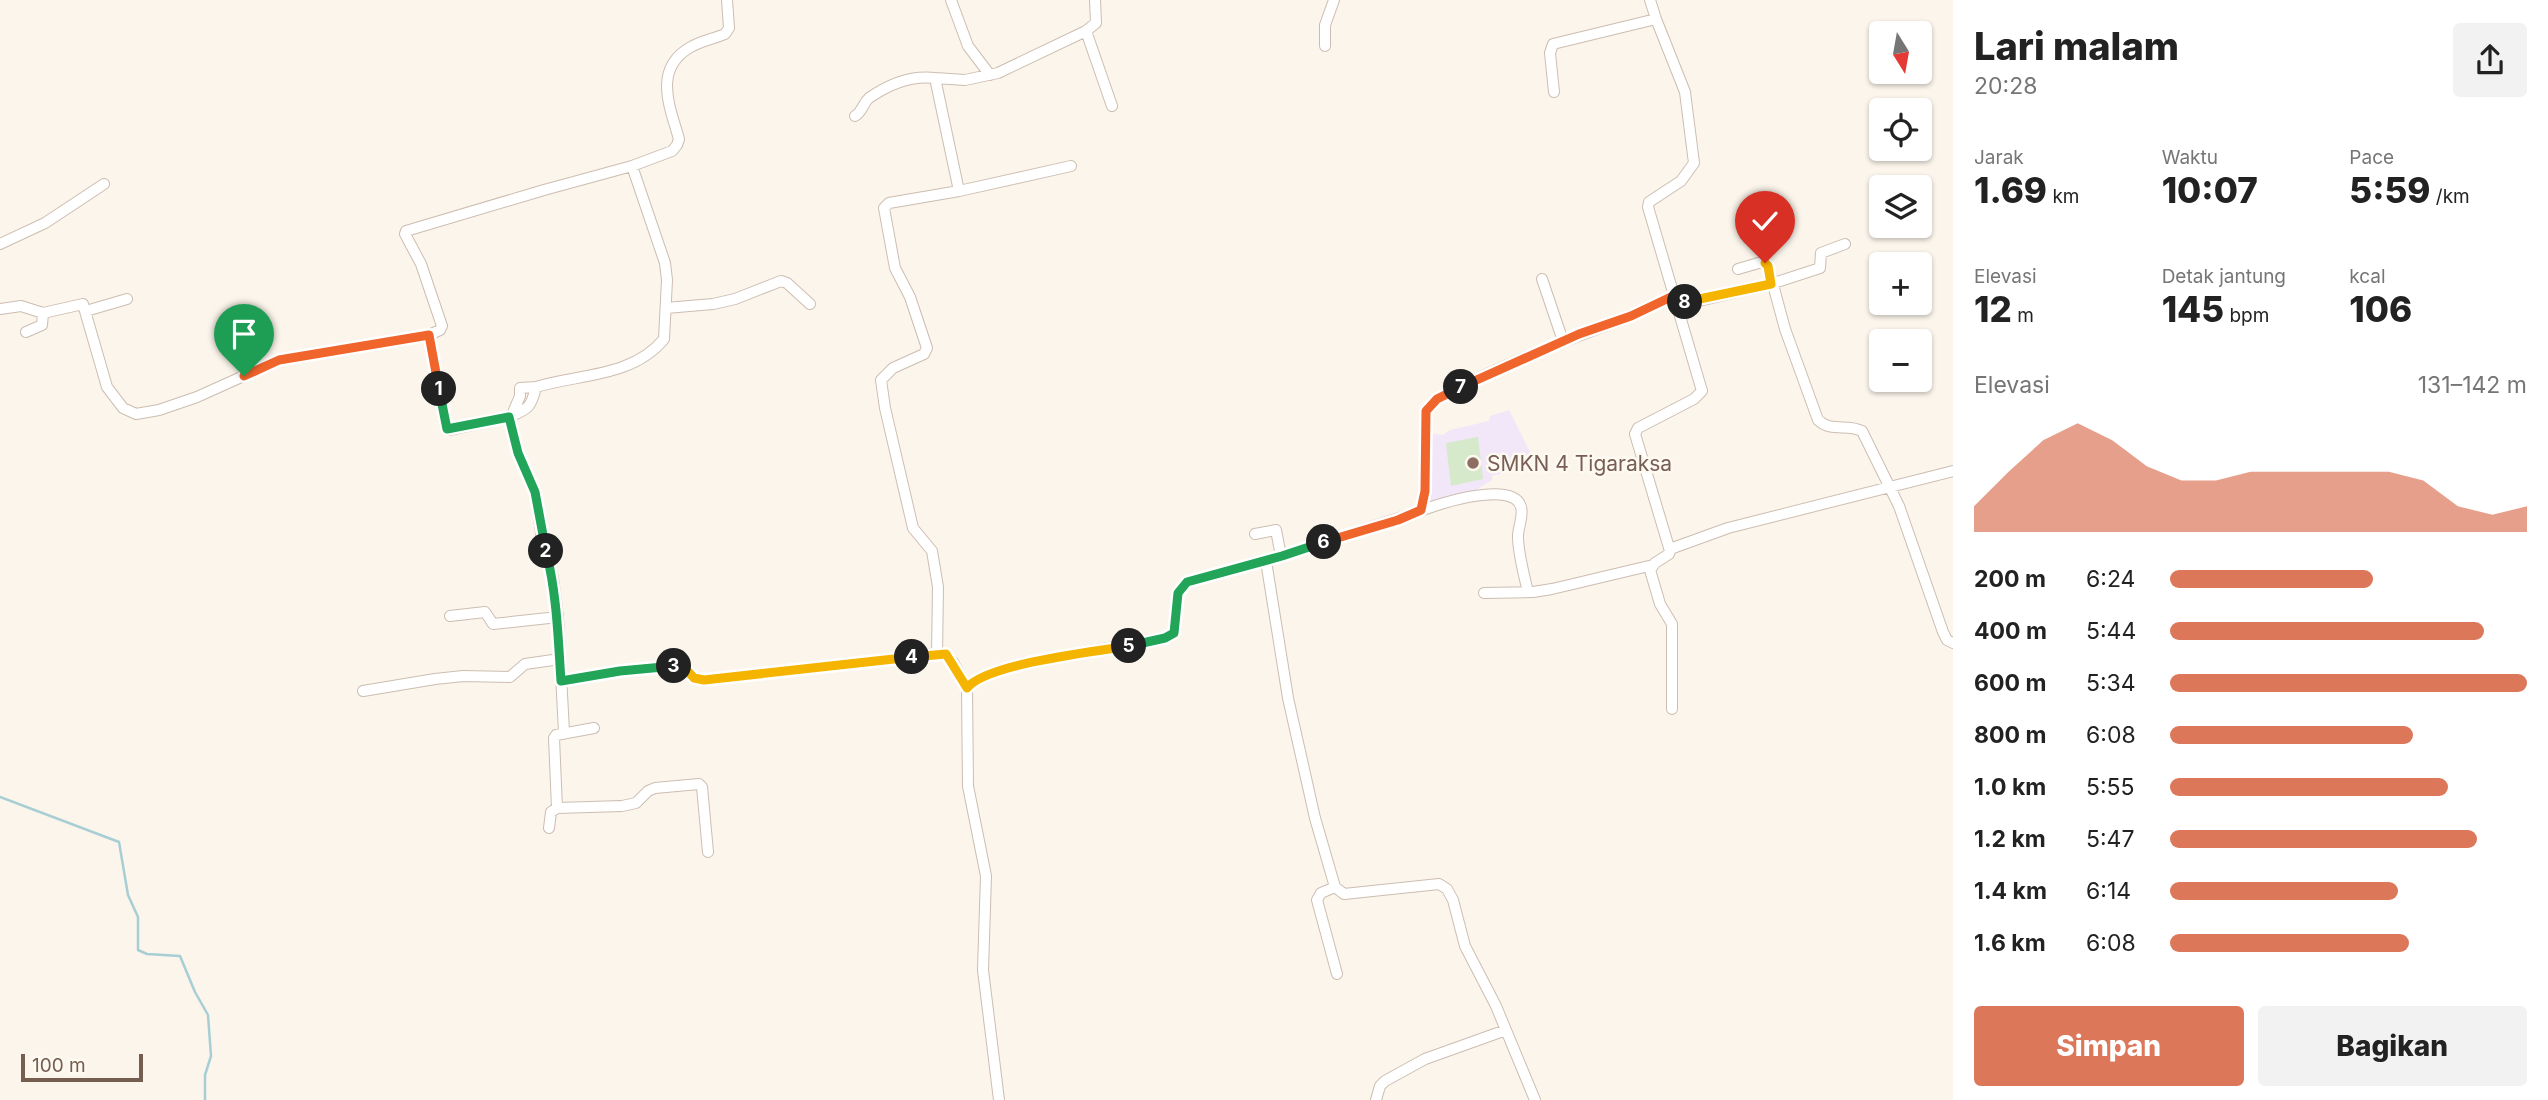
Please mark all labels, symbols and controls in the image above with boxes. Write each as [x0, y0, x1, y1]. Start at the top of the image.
north arrow [1869, 21, 1932, 84]
map controls [1869, 21, 1932, 392]
text: Lari malam [1974, 23, 2179, 69]
button: share [2453, 23, 2527, 97]
text: 20:28 [1974, 72, 2037, 100]
button: locate [1869, 98, 1932, 161]
text: Jarak [1974, 146, 2024, 169]
text: Waktu [2162, 146, 2218, 169]
text: Pace [2349, 146, 2394, 169]
text: 1.69 [1974, 169, 2047, 211]
text: 10:07 [2162, 169, 2258, 211]
text: 5:59 [2349, 169, 2430, 211]
button: layers [1869, 175, 1932, 238]
text: km [2047, 185, 2079, 208]
text: /km [2430, 185, 2470, 208]
pin [1735, 191, 1795, 263]
icon: check [1746, 202, 1784, 240]
button: + [1869, 252, 1932, 315]
text: Elevasi [1974, 265, 2037, 288]
text: Detak jantung [2162, 265, 2286, 288]
text: kcal [2349, 265, 2386, 288]
pin: 8 [1668, 284, 1702, 320]
text: 12 [1974, 288, 2012, 330]
text: 145 [2162, 288, 2224, 330]
text: 106 [2349, 288, 2412, 330]
text: 8 [1678, 290, 1691, 313]
pin [214, 304, 274, 376]
text: m [2012, 304, 2034, 327]
text: bpm [2224, 304, 2269, 327]
icon: arrive [225, 315, 263, 353]
button: − [1869, 329, 1932, 392]
pin: 7 [1444, 370, 1478, 404]
text: Elevasi [1974, 371, 2050, 399]
text: 131–142 m [2418, 371, 2527, 399]
pin: 1 [422, 372, 457, 406]
text: 7 [1455, 375, 1466, 398]
text: 1 [434, 377, 443, 400]
place label: SMKN 4 Tigaraksa [1487, 451, 1672, 476]
marker: SMKN 4 Tigaraksa [1465, 455, 1481, 471]
pin: 6 [1306, 524, 1342, 560]
text: 6 [1317, 530, 1330, 553]
pin: 2 [528, 534, 564, 568]
text: 2 [540, 539, 551, 562]
text: 200 m [1974, 565, 2046, 593]
text: 6:24 [2086, 565, 2135, 593]
text: 400 m [1974, 617, 2047, 645]
text: 5:44 [2086, 617, 2136, 645]
pin: 5 [1112, 628, 1146, 664]
text: 5 [1122, 634, 1135, 657]
pin: 4 [894, 640, 930, 674]
text: 4 [905, 645, 918, 668]
pin: 3 [656, 648, 692, 684]
text: 3 [667, 654, 680, 677]
text: 600 m [1974, 669, 2046, 697]
text: 5:34 [2086, 669, 2136, 697]
text: 800 m [1974, 721, 2046, 749]
text: 6:08 [2086, 721, 2136, 749]
text: 1.0 km [1974, 773, 2046, 801]
text: 5:55 [2086, 773, 2135, 801]
text: 1.2 km [1974, 825, 2046, 853]
text: 5:47 [2086, 825, 2134, 853]
text: 1.4 km [1974, 877, 2047, 905]
text: 6:14 [2086, 877, 2131, 905]
text: 1.6 km [1974, 929, 2046, 957]
text: 6:08 [2086, 929, 2136, 957]
button: Simpan [1974, 1006, 2244, 1086]
button: Bagikan [2258, 1006, 2527, 1086]
scale bar [21, 1051, 144, 1083]
text: 100 m [32, 1054, 86, 1077]

